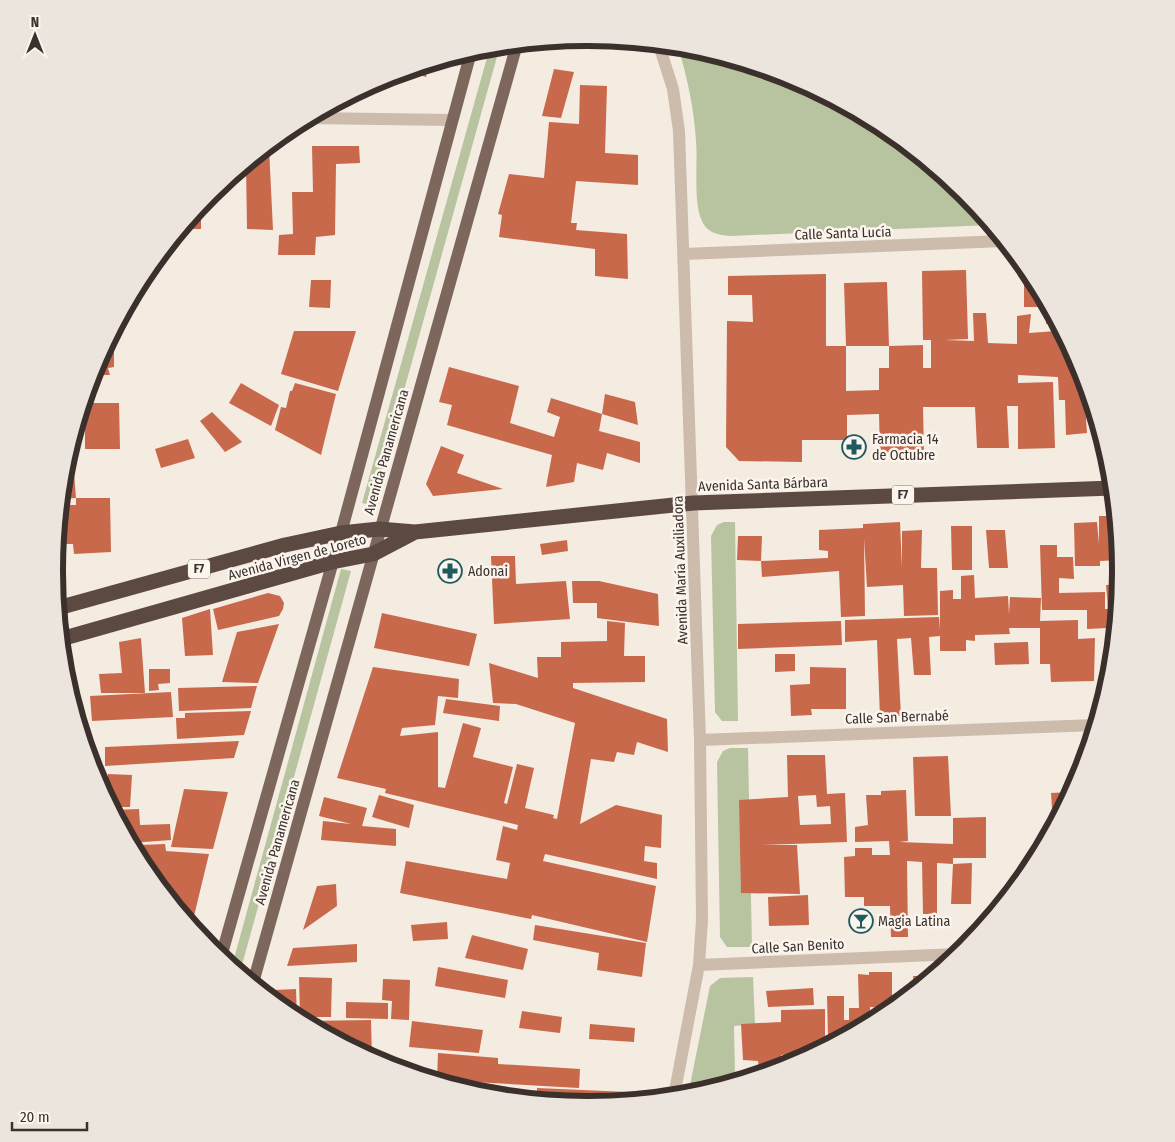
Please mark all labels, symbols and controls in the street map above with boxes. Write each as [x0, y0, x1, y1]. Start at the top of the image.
north arrow [10, 10, 60, 60]
text: N [31, 14, 39, 31]
street label: Calle Santa Lucía [794, 223, 892, 244]
street label: Avenida Panamericana [360, 387, 413, 517]
place label: Farmacia 14 de Octubre [872, 431, 939, 464]
pharmacy icon: Farmacia 14 de Octubre [841, 434, 867, 460]
street label: Avenida Santa Bárbara [698, 474, 828, 495]
road number: F7 [892, 486, 914, 504]
street label: Avenida María Auxiliadora [669, 495, 692, 645]
street label: Avenida Virgen de Loreto [226, 531, 368, 584]
pharmacy icon: Adonai [437, 558, 463, 584]
road number: F7 [188, 560, 210, 578]
place label: Adonai [468, 563, 508, 580]
street label: Calle San Bernabé [845, 707, 949, 728]
street label: Avenida Panamericana [251, 777, 304, 907]
bar icon: Magia Latina [848, 908, 874, 934]
place label: Magia Latina [878, 913, 950, 930]
street label: Calle San Benito [751, 936, 845, 957]
scale bar [12, 1100, 88, 1132]
text: 20 m [20, 1108, 50, 1126]

